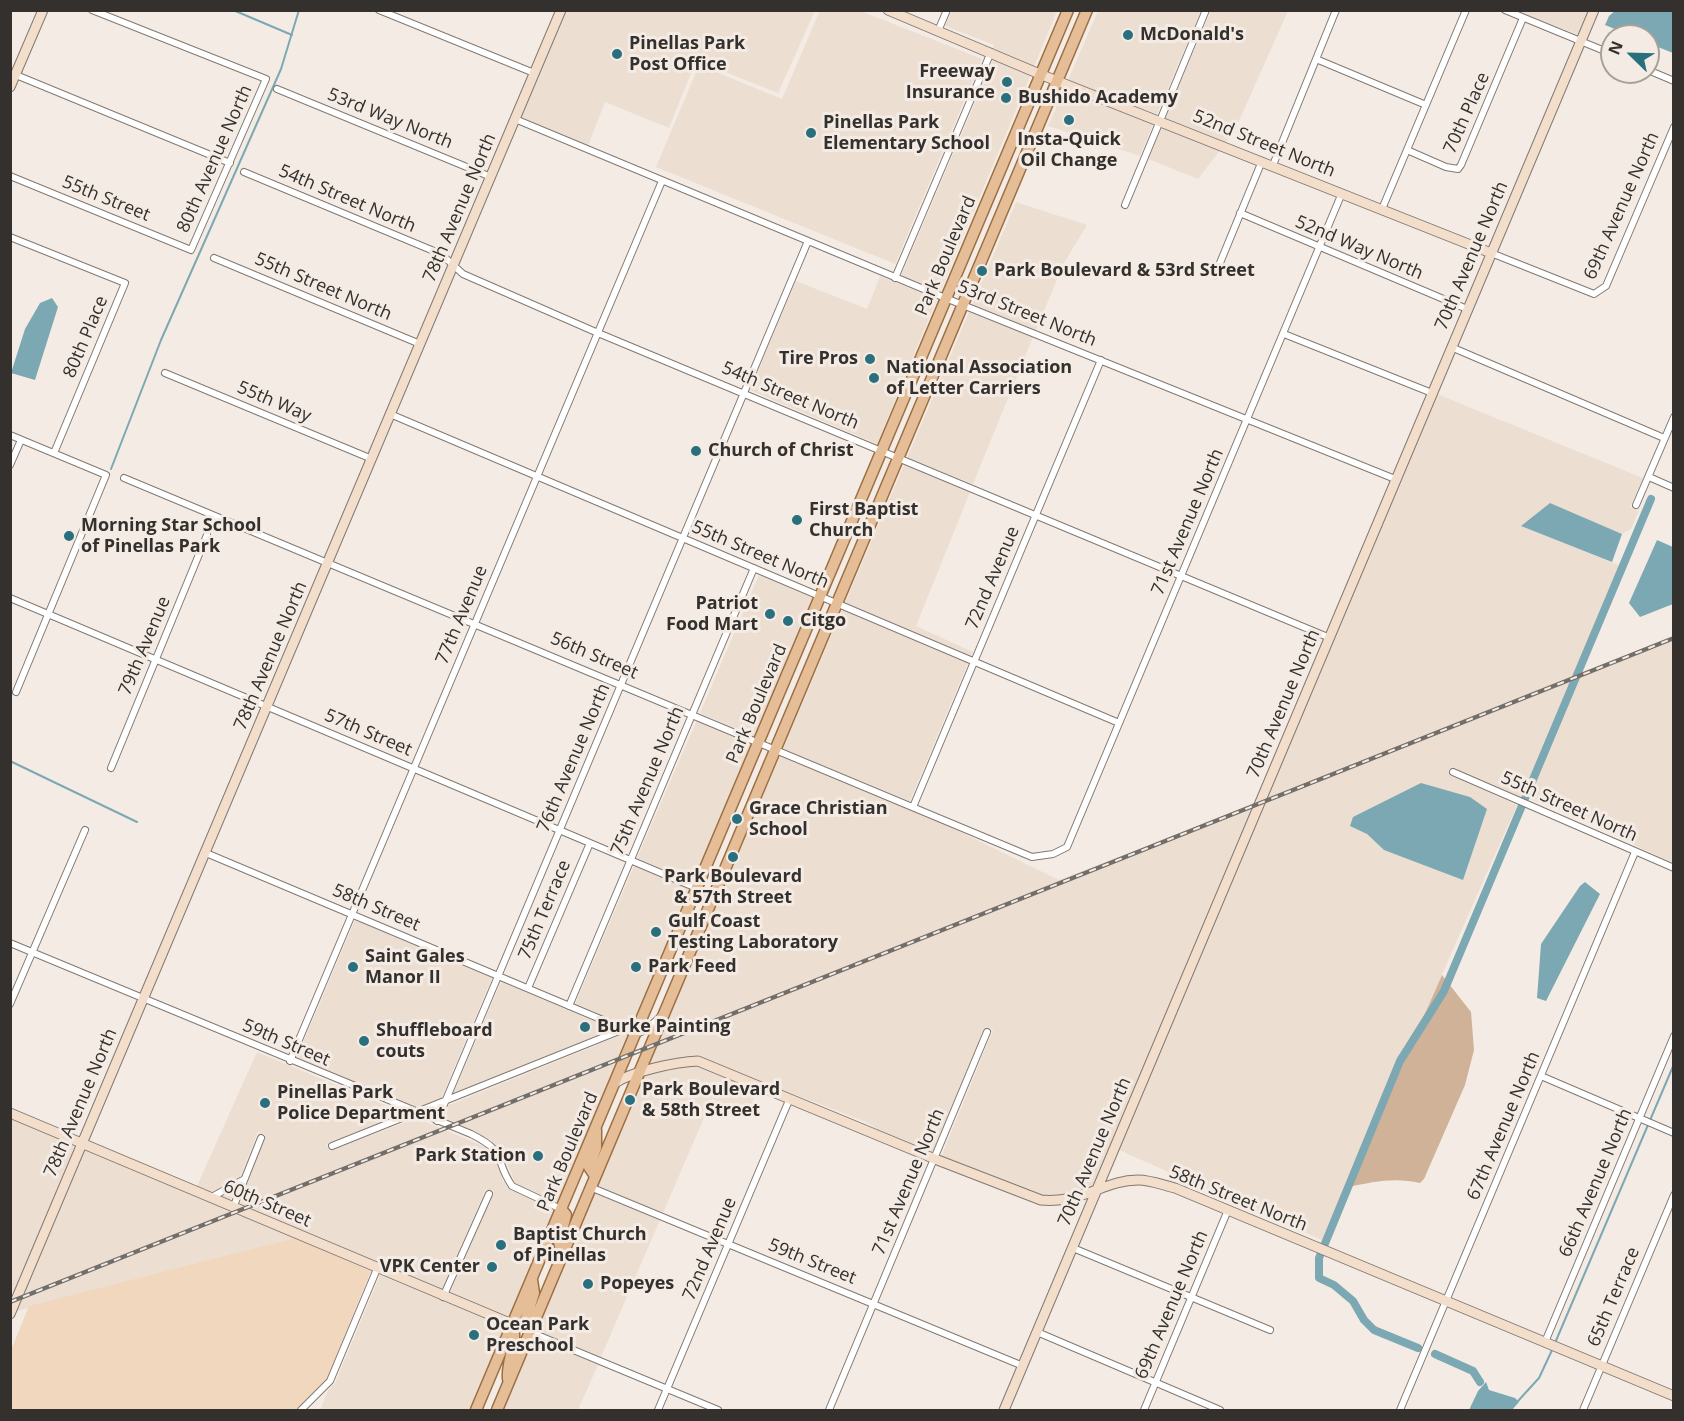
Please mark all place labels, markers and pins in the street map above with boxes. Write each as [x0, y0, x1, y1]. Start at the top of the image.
place label: McDonald's [1140, 24, 1244, 46]
marker: McDonald's [1121, 28, 1135, 42]
place label: Pinellas Park Post Office [629, 33, 745, 76]
marker: Pinellas Park Post Office [610, 47, 624, 61]
place label: Freeway Insurance [906, 61, 995, 104]
marker: Freeway Insurance [1000, 75, 1014, 89]
place label: Bushido Academy [1018, 87, 1178, 109]
marker: Bushido Academy [999, 91, 1013, 105]
place label: Pinellas Park Elementary School [823, 112, 990, 154]
marker: Insta-Quick Oil Change [1062, 113, 1076, 127]
marker: Pinellas Park Elementary School [804, 126, 818, 140]
place label: Insta-Quick Oil Change [1017, 129, 1121, 172]
place label: Park Boulevard & 53rd Street [994, 260, 1255, 282]
marker: Park Boulevard & 53rd Street [975, 264, 989, 278]
place label: Tire Pros [779, 348, 858, 370]
marker: Tire Pros [863, 352, 877, 366]
place label: National Association of Letter Carriers [886, 357, 1072, 400]
marker: National Association of Letter Carriers [867, 371, 881, 385]
place label: Church of Christ [708, 440, 854, 462]
marker: Church of Christ [689, 444, 703, 458]
place label: First Baptist Church [809, 499, 918, 542]
marker: First Baptist Church [790, 513, 804, 527]
place label: Morning Star School of Pinellas Park [81, 515, 262, 558]
marker: Morning Star School of Pinellas Park [62, 529, 76, 543]
place label: Patriot Food Mart [666, 593, 758, 636]
marker: Patriot Food Mart [763, 607, 777, 621]
place label: Citgo [800, 610, 846, 632]
marker: Citgo [781, 614, 795, 628]
place label: Grace Christian School [749, 798, 888, 840]
marker: Grace Christian School [730, 812, 744, 826]
marker: Park Boulevard & 57th Street [726, 850, 740, 864]
place label: Park Boulevard & 57th Street [664, 866, 802, 908]
place label: Gulf Coast Testing Laboratory [668, 911, 838, 954]
marker: Gulf Coast Testing Laboratory [649, 925, 663, 939]
place label: Saint Gales Manor II [365, 946, 465, 988]
place label: Park Feed [648, 956, 737, 978]
marker: Saint Gales Manor II [346, 960, 360, 974]
marker: Park Feed [629, 960, 643, 974]
place label: Burke Painting [597, 1016, 730, 1038]
place label: Shuffleboard couts [376, 1020, 493, 1062]
marker: Burke Painting [578, 1020, 592, 1034]
marker: Shuffleboard couts [357, 1034, 371, 1048]
place label: Park Boulevard & 58th Street [642, 1079, 780, 1122]
place label: Pinellas Park Police Department [277, 1082, 445, 1124]
marker: Park Boulevard & 58th Street [623, 1093, 637, 1107]
marker: Pinellas Park Police Department [258, 1096, 272, 1110]
place label: Park Station [415, 1145, 526, 1167]
marker: Park Station [531, 1149, 545, 1163]
place label: Baptist Church of Pinellas [513, 1224, 646, 1266]
marker: Baptist Church of Pinellas [494, 1238, 508, 1252]
place label: VPK Center [380, 1256, 480, 1278]
marker: VPK Center [485, 1260, 499, 1274]
place label: Popeyes [600, 1273, 674, 1295]
marker: Popeyes [581, 1277, 595, 1291]
place label: Ocean Park Preschool [486, 1314, 589, 1356]
marker: Ocean Park Preschool [467, 1328, 481, 1342]

